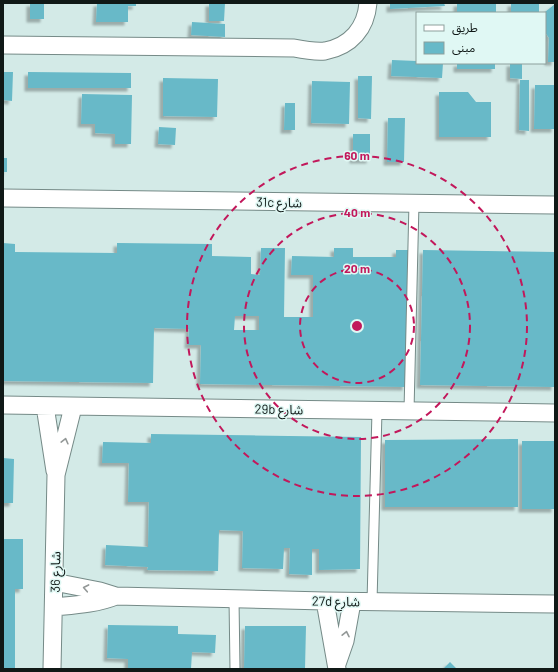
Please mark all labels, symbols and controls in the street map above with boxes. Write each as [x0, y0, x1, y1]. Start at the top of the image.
legend [416, 12, 546, 64]
text: طريق [452, 20, 478, 36]
text: مبنى [452, 40, 475, 55]
text: 60 m [344, 148, 370, 162]
street label: 31c شارع [256, 194, 302, 213]
text: 40 m [344, 205, 370, 219]
text: 20 m [344, 261, 370, 275]
centre of rings [350, 319, 364, 333]
street label: 29b شارع [254, 401, 304, 420]
one-way arrow [60, 438, 69, 445]
street label: شارع 36 [47, 551, 66, 593]
one-way arrow [82, 584, 89, 593]
street label: 27d شارع [312, 593, 360, 612]
one-way arrow [342, 630, 350, 637]

